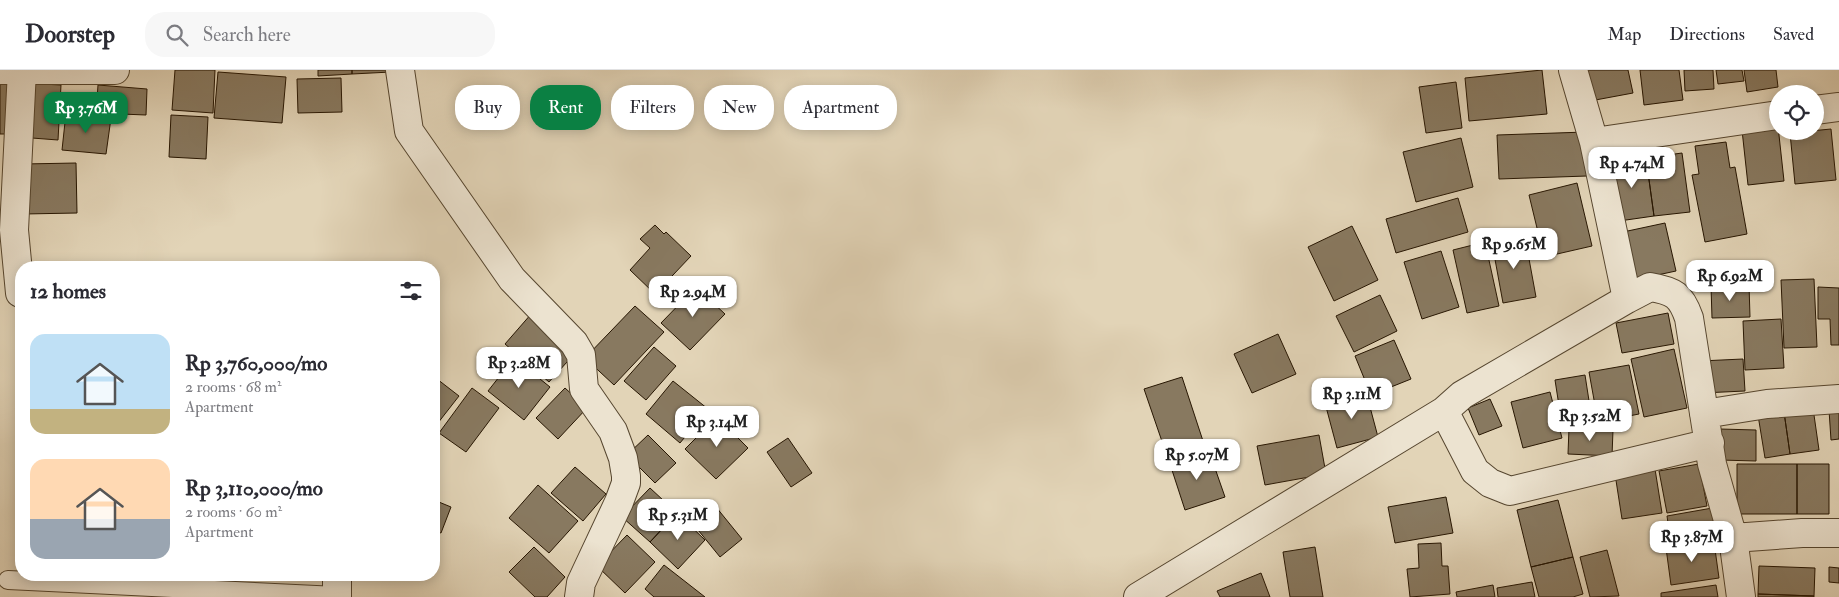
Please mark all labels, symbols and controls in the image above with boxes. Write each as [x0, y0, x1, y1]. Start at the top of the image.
search box [145, 12, 495, 57]
text: Doorstep [25, 19, 115, 50]
icon: search [163, 21, 191, 49]
text: Search here [203, 23, 291, 47]
text: Map [1608, 23, 1641, 46]
text: Directions [1669, 23, 1745, 46]
text: Saved [1773, 23, 1814, 46]
chip: Buy [455, 85, 520, 130]
chip: Rent [530, 85, 601, 130]
chip: Filters [611, 85, 694, 130]
chip: New [704, 85, 774, 130]
chip: Apartment [784, 85, 897, 130]
map controls [1769, 85, 1824, 140]
button: locate [1769, 85, 1824, 140]
pin: Rp 3.76M [34, 92, 138, 134]
text: Rp 3.76M [55, 98, 117, 118]
pin: Rp 4.74M [1580, 146, 1684, 189]
text: Rp 4.74M [1599, 153, 1665, 173]
pin: Rp 9.65M [1462, 228, 1566, 270]
text: Rp 9.65M [1482, 234, 1546, 254]
pin: Rp 6.92M [1678, 260, 1782, 302]
text: Rp 6.92M [1697, 266, 1763, 286]
pin: Rp 2.94M [641, 276, 745, 318]
icon: filters [397, 277, 425, 305]
text: 12 homes [30, 278, 106, 305]
text: Rp 2.94M [660, 282, 726, 302]
pin: Rp 3.28M [467, 346, 571, 389]
text: Rp 3,760,000/mo [185, 350, 327, 377]
text: Rp 3.28M [487, 353, 551, 373]
icon: home [70, 354, 130, 414]
text: 2 rooms · 68 m² [185, 377, 281, 397]
pin: Rp 3.11M [1300, 378, 1404, 420]
text: Rp 3.11M [1322, 384, 1382, 404]
text: Apartment [185, 397, 253, 417]
pin: Rp 3.52M [1538, 400, 1642, 442]
pin: Rp 3.14M [665, 406, 769, 448]
text: Rp 3.52M [1559, 406, 1621, 426]
text: Rp 3.14M [686, 412, 748, 432]
pin: Rp 5.07M [1145, 438, 1249, 481]
text: Rp 5.07M [1165, 445, 1229, 465]
text: Rp 3,110,000/mo [185, 475, 323, 502]
icon: home [70, 479, 130, 539]
pin: Rp 5.31M [626, 498, 730, 541]
text: 2 rooms · 60 m² [185, 502, 282, 522]
text: Rp 5.31M [648, 505, 708, 525]
pin: Rp 3.87M [1640, 520, 1744, 563]
text: Apartment [185, 522, 253, 542]
text: Rp 3.87M [1661, 527, 1723, 547]

